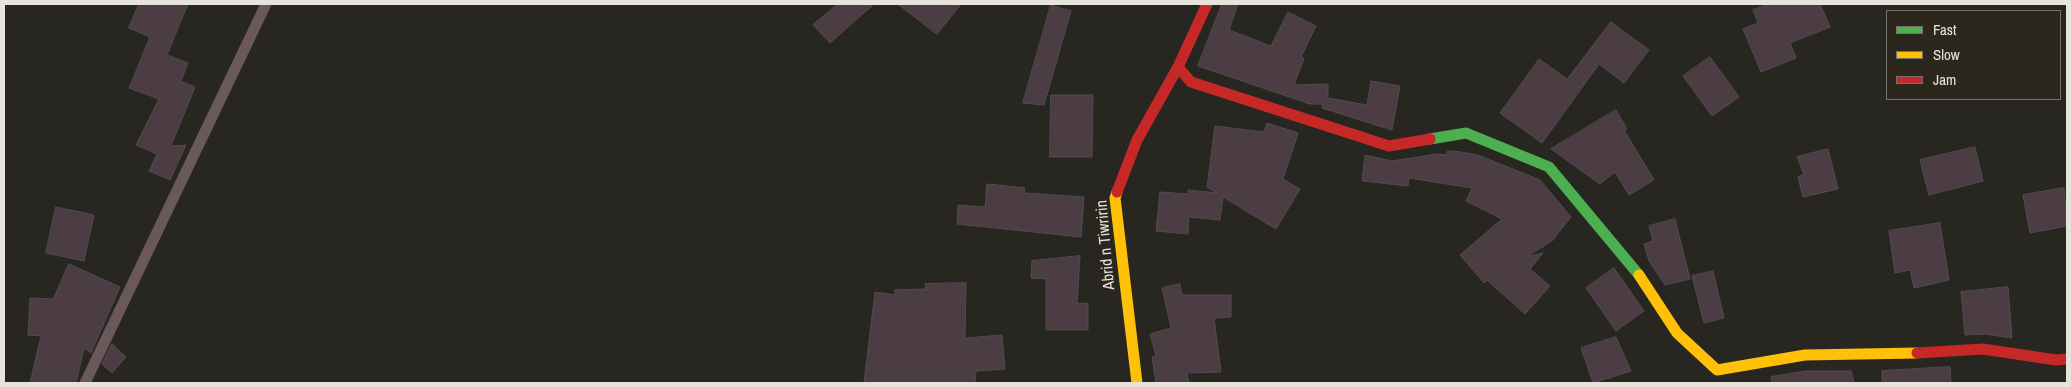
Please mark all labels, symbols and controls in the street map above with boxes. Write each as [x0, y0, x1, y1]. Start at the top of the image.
legend [1886, 10, 2061, 100]
text: Fast [1933, 19, 1956, 40]
text: Slow [1933, 44, 1960, 65]
text: Jam [1933, 69, 1956, 90]
street label: Abrid n Tiwririn [1093, 199, 1119, 291]

